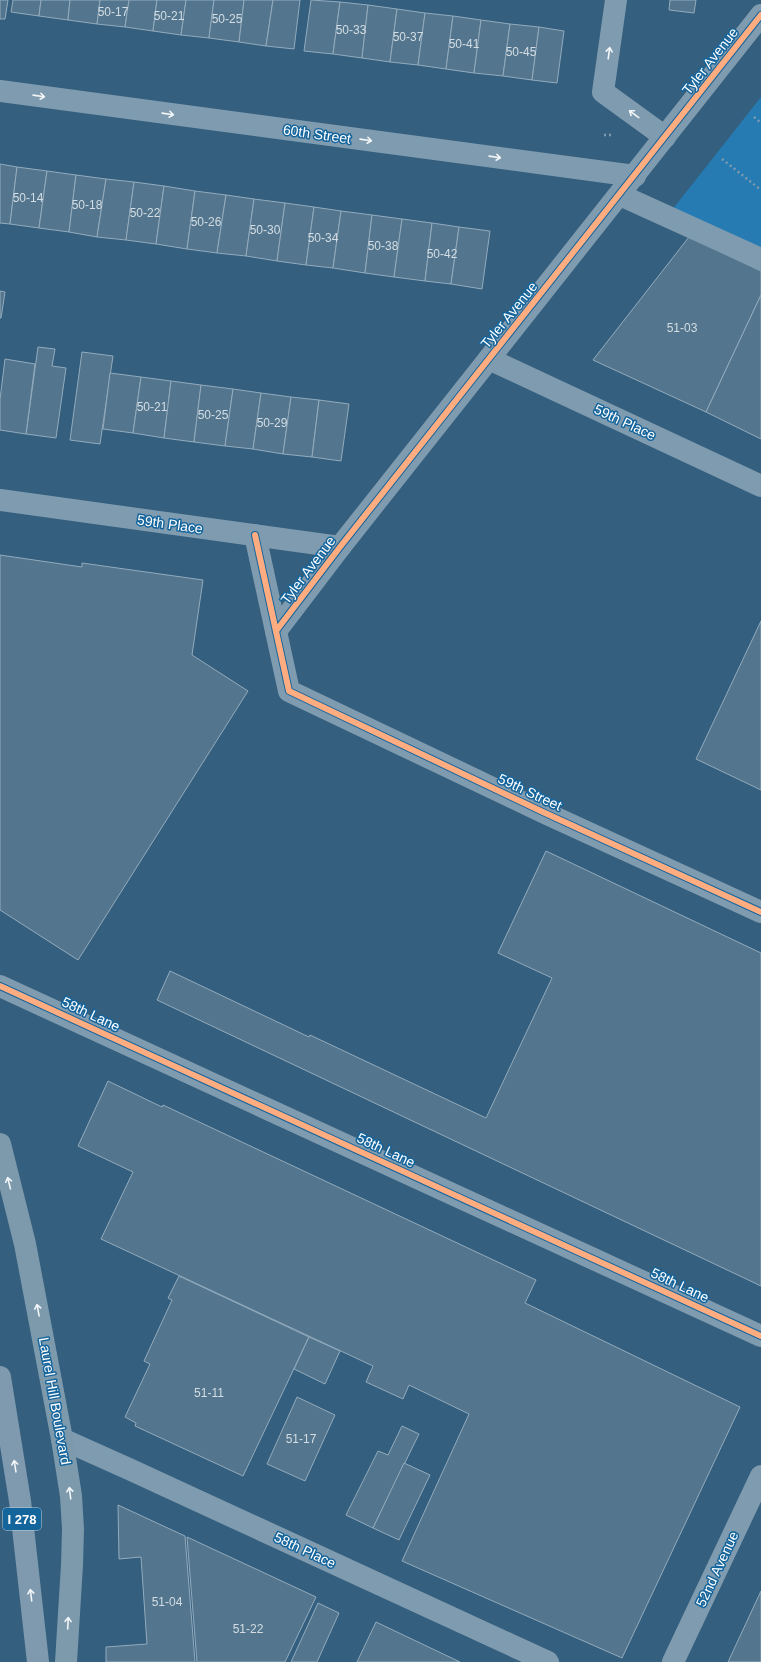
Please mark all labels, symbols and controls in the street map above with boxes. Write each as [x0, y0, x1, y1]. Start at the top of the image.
house number: 50-17 [98, 5, 129, 19]
house number: 50-21 [154, 9, 185, 23]
house number: 50-25 [212, 12, 243, 26]
house number: 50-33 [336, 23, 367, 37]
street label: Tyler Avenue [679, 24, 741, 98]
house number: 50-37 [393, 30, 424, 44]
house number: 50-41 [449, 37, 480, 51]
house number: 50-45 [506, 45, 537, 59]
one-way arrow [605, 47, 612, 60]
one-way arrow [32, 92, 45, 100]
one-way arrow [161, 110, 174, 118]
one-way arrow [629, 110, 640, 119]
street label: 60th Street [282, 121, 352, 147]
one-way arrow [359, 136, 372, 144]
one-way arrow [488, 153, 501, 161]
house number: 50-14 [13, 191, 44, 205]
house number: 50-18 [72, 198, 103, 212]
house number: 50-22 [130, 206, 161, 220]
house number: 50-26 [191, 215, 222, 229]
house number: 50-30 [250, 223, 281, 237]
house number: 50-34 [308, 231, 339, 245]
house number: 50-38 [368, 239, 399, 253]
house number: 50-42 [427, 247, 458, 261]
street label: Tyler Avenue [477, 278, 541, 351]
house number: 51-03 [667, 321, 698, 335]
house number: 50-21 [137, 400, 168, 414]
street label: 59th Place [592, 401, 659, 443]
house number: 50-25 [198, 408, 229, 422]
house number: 50-29 [257, 416, 288, 430]
street label: 59th Place [136, 511, 204, 537]
street label: Tyler Avenue [277, 533, 339, 607]
street label: 59th Street [496, 770, 565, 814]
street label: 58th Lane [59, 994, 123, 1034]
street label: 58th Lane [354, 1130, 418, 1170]
one-way arrow [5, 1177, 13, 1190]
street label: 58th Lane [648, 1265, 712, 1305]
one-way arrow [34, 1304, 42, 1317]
street label: Laurel Hill Boulevard [36, 1336, 74, 1466]
house number: 51-11 [194, 1386, 224, 1400]
house number: 51-17 [286, 1432, 317, 1446]
one-way arrow [10, 1460, 18, 1473]
one-way arrow [66, 1487, 74, 1500]
road number: I 278 [3, 1508, 41, 1530]
street label: 58th Place [272, 1529, 339, 1571]
street label: 52nd Avenue [693, 1529, 742, 1609]
one-way arrow [27, 1589, 35, 1602]
house number: 51-04 [152, 1595, 183, 1609]
one-way arrow [64, 1617, 71, 1630]
house number: 51-22 [233, 1622, 264, 1636]

